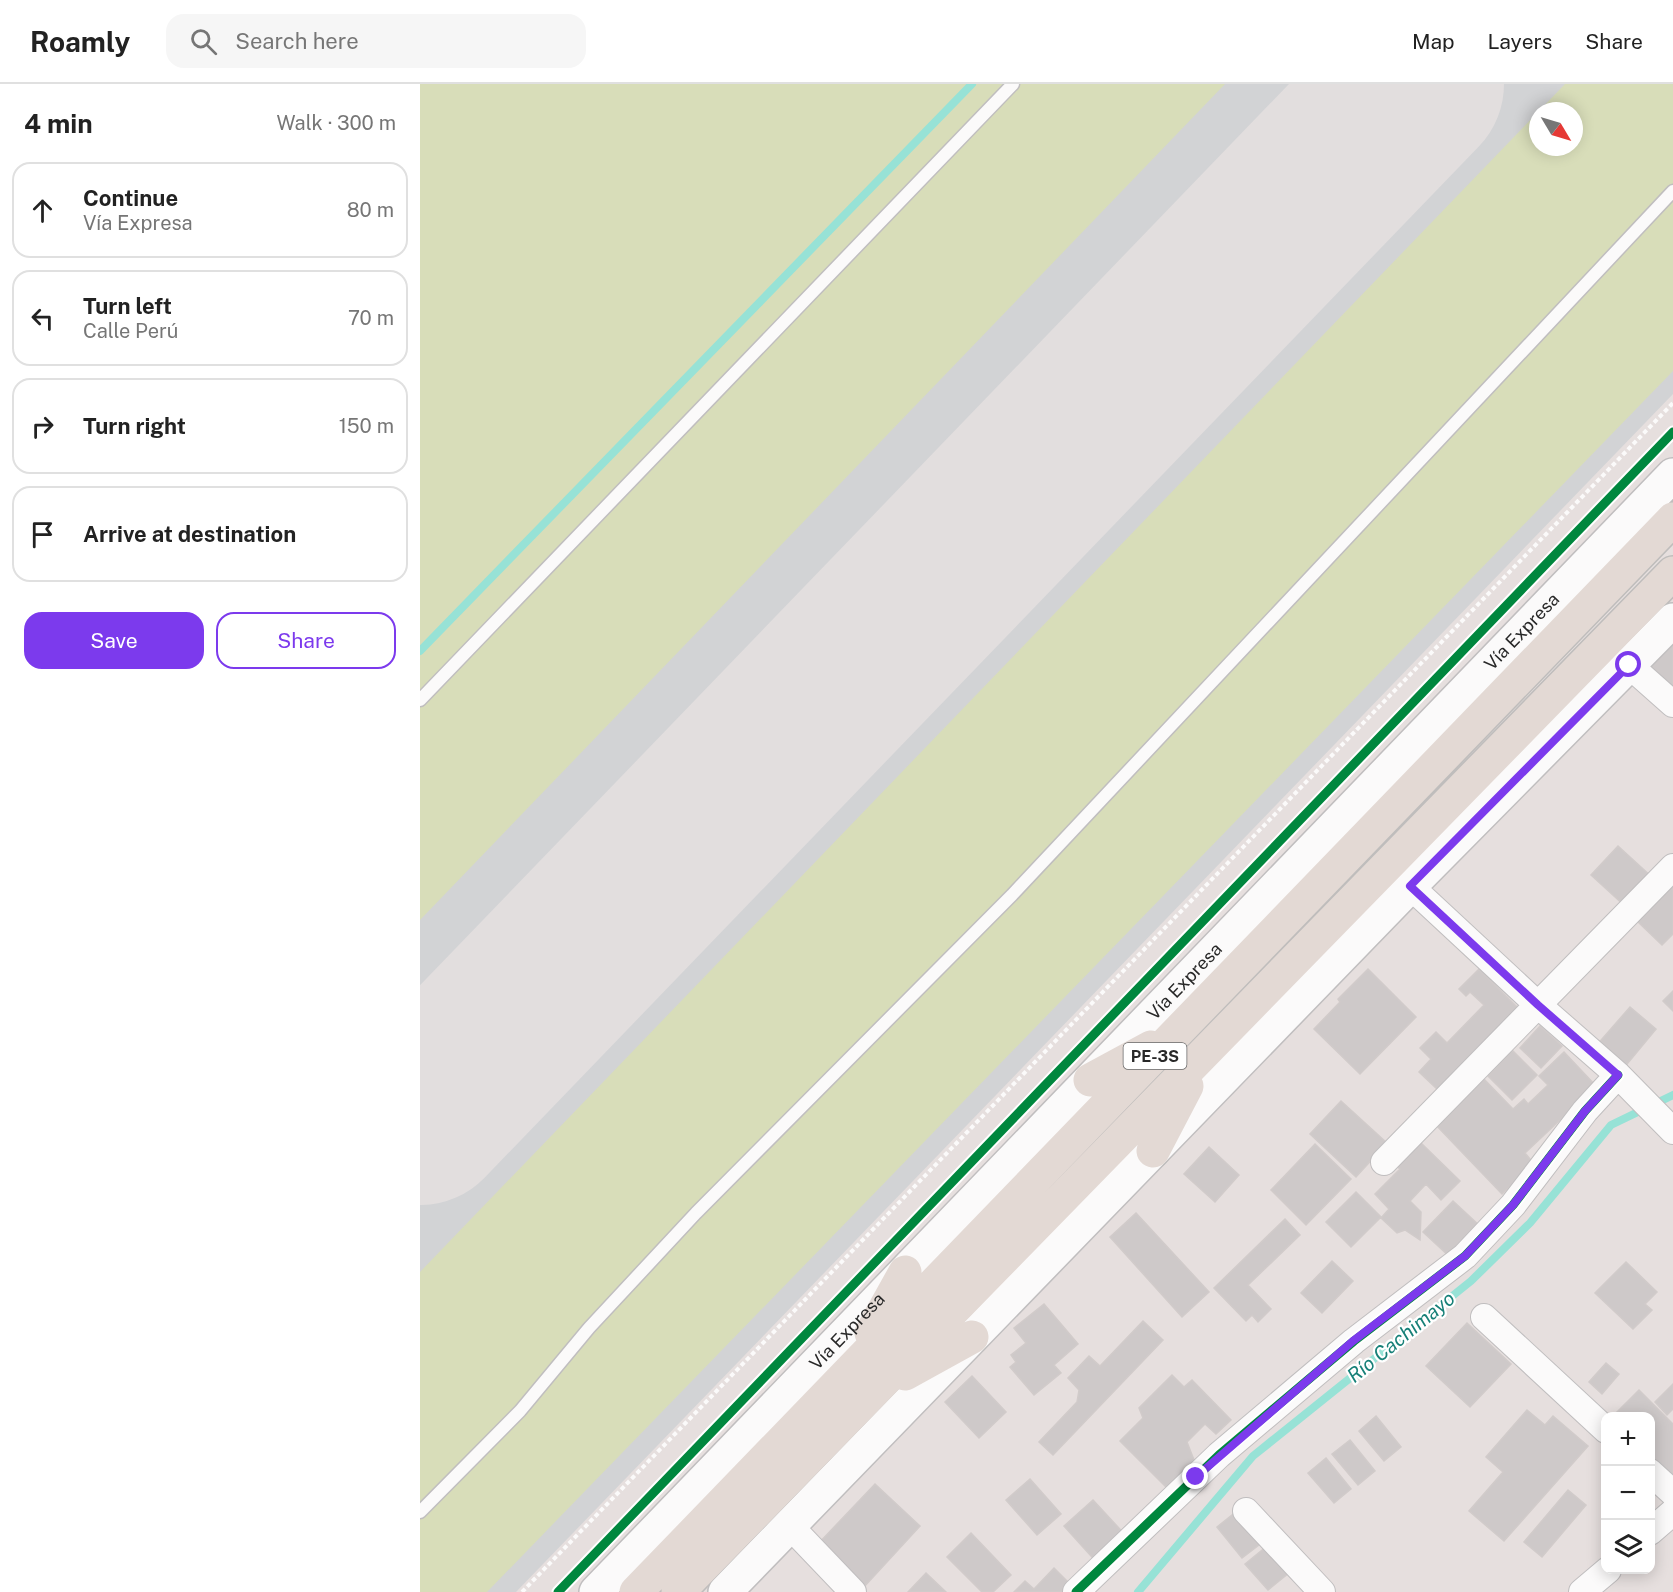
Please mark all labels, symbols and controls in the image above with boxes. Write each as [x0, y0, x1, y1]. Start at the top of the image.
search box [166, 14, 586, 68]
text: Roamly [30, 25, 130, 58]
icon: search [187, 25, 220, 58]
text: Search here [235, 28, 359, 54]
text: Map [1412, 29, 1455, 54]
text: Layers [1488, 29, 1552, 54]
text: Share [1585, 29, 1643, 54]
north arrow [1529, 102, 1583, 156]
text: 4 min [24, 108, 93, 139]
text: Walk · 300 m [276, 111, 396, 135]
text: Continue [83, 185, 178, 211]
icon: ahead [26, 194, 59, 227]
text: 80 m [347, 198, 394, 222]
text: Vía Expresa [83, 211, 193, 235]
text: Turn left [83, 293, 172, 319]
icon: left [26, 302, 59, 335]
text: 70 m [348, 306, 394, 330]
text: Calle Perú [83, 319, 178, 343]
icon: right [26, 410, 59, 443]
text: Turn right [83, 413, 186, 439]
text: 150 m [339, 414, 394, 438]
icon: arrive [26, 518, 59, 551]
text: Arrive at destination [83, 521, 296, 547]
street label: Vía Expresa [1480, 589, 1563, 674]
button: Save [24, 612, 204, 669]
button: Share [216, 612, 396, 669]
route start [1615, 651, 1641, 677]
street label: Vía Expresa [1142, 938, 1226, 1024]
road number: PE-3S [1124, 1043, 1186, 1069]
water label: Río Cachimayo [1342, 1286, 1460, 1388]
street label: Vía Expresa [805, 1288, 889, 1374]
map controls [1601, 1412, 1655, 1574]
button: + [1601, 1412, 1655, 1466]
route end [1182, 1463, 1208, 1489]
button: − [1601, 1466, 1655, 1520]
button: layers [1601, 1520, 1655, 1574]

